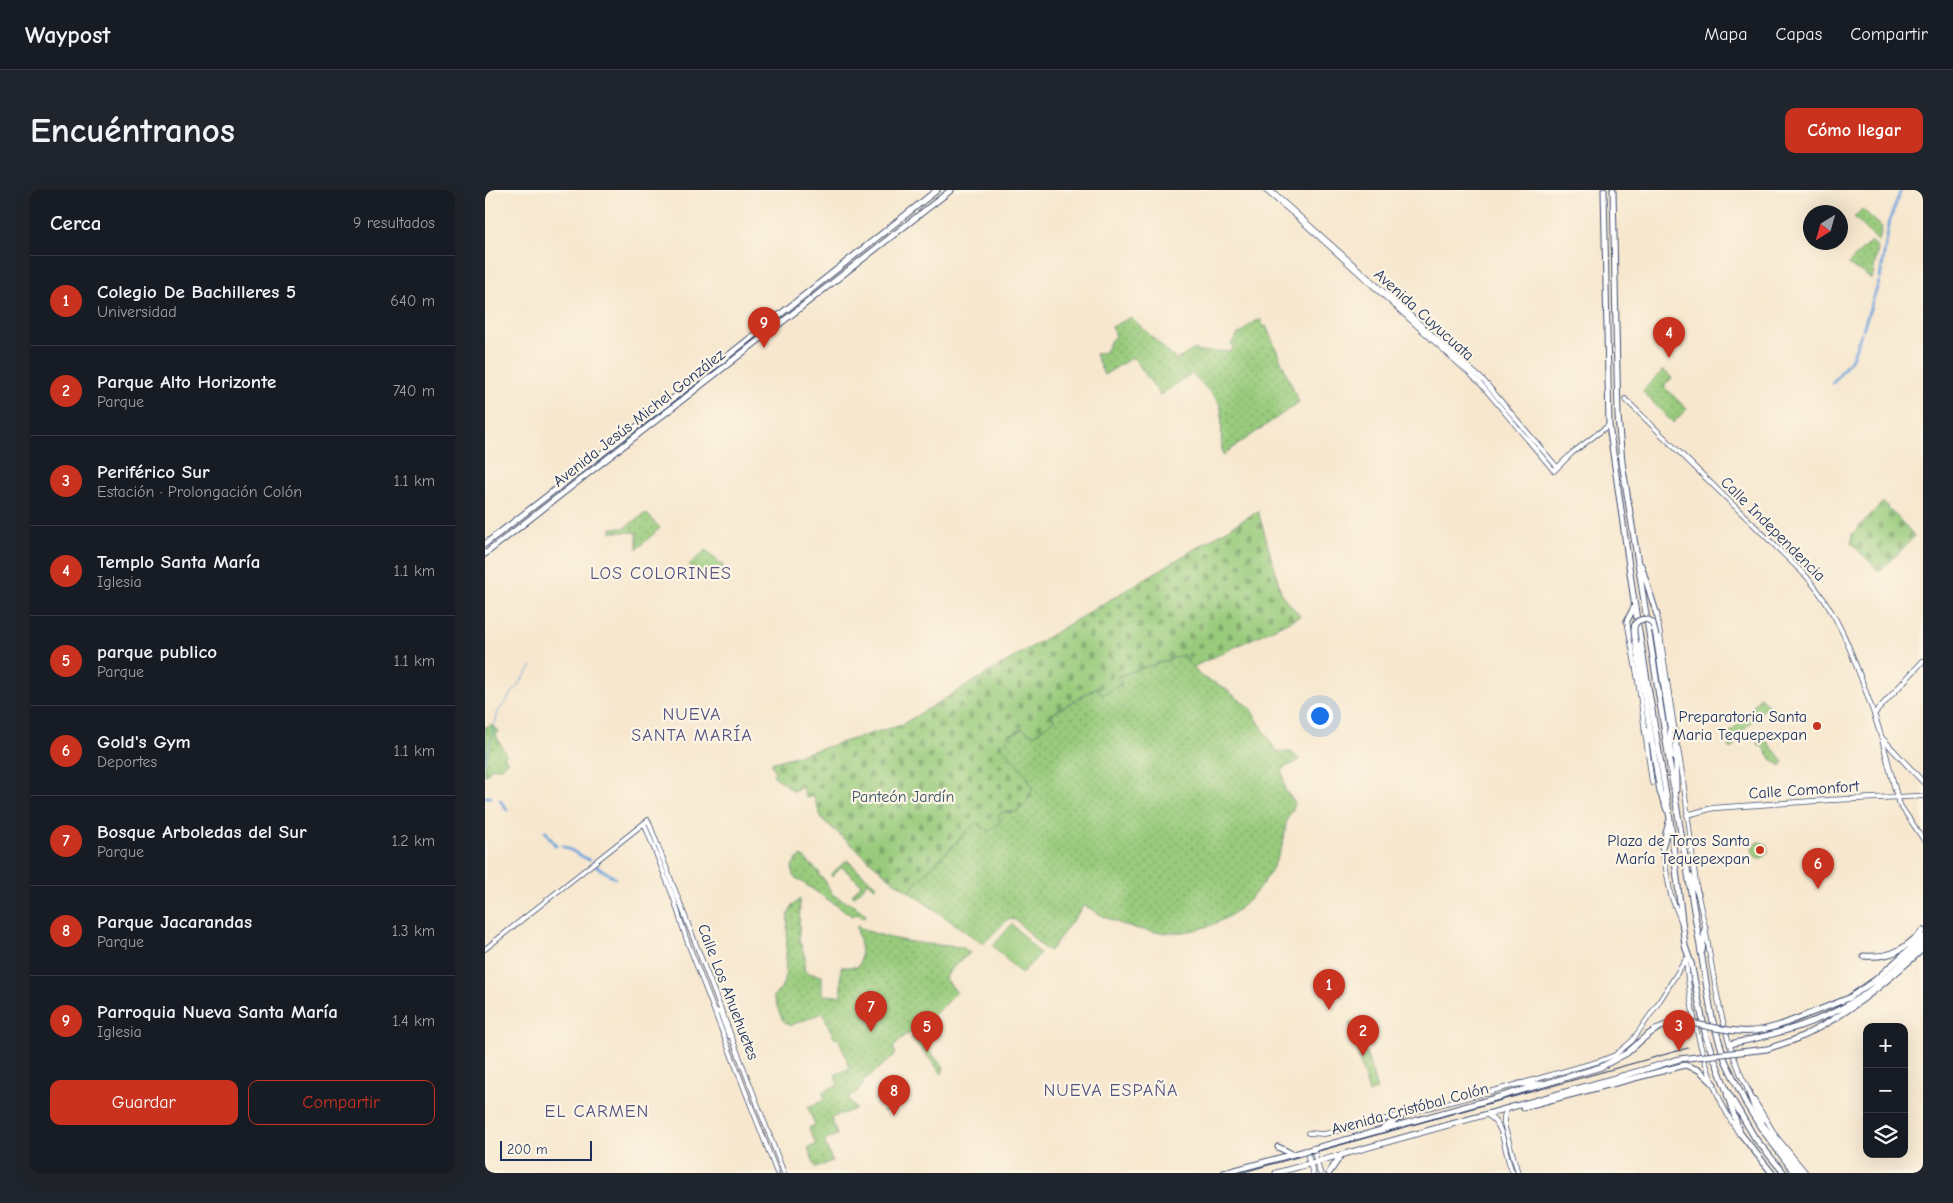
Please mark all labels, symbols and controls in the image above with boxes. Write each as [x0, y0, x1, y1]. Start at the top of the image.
text: Waypost [25, 21, 110, 49]
text: Mapa [1704, 24, 1747, 45]
text: Capas [1775, 24, 1822, 45]
text: Compartir [1850, 24, 1928, 45]
button: Cómo llegar [1785, 108, 1923, 153]
text: Encuéntranos [30, 110, 235, 151]
north arrow [1803, 205, 1848, 250]
text: Cerca [50, 211, 101, 235]
text: 9 resultados [353, 214, 435, 232]
street label: Avenida Cuyucuata [1370, 265, 1478, 365]
text: Colegio De Bachilleres 5 [97, 281, 296, 303]
text: 1 [63, 292, 69, 310]
text: 640 m [390, 292, 435, 310]
text: Universidad [97, 303, 177, 321]
pin: 9 [748, 307, 780, 348]
pin: 4 [1653, 317, 1685, 358]
street label: Avenida Jesús Michel González [550, 345, 728, 491]
text: Parque Alto Horizonte [97, 371, 276, 393]
text: 2 [62, 382, 70, 400]
text: 740 m [393, 382, 435, 400]
text: Parque [97, 393, 144, 411]
text: Periférico Sur [97, 461, 210, 483]
text: 3 [62, 472, 70, 490]
text: 1.1 km [394, 472, 435, 490]
street label: Calle Independencia [1717, 473, 1829, 585]
text: Estación · Prolongación Colón [97, 483, 302, 501]
text: Templo Santa María [97, 551, 260, 573]
text: 4 [62, 562, 70, 580]
text: 1.1 km [394, 562, 435, 580]
district label: LOS COLORINES [590, 563, 732, 584]
text: Iglesia [97, 573, 142, 591]
text: parque publico [97, 641, 217, 663]
text: 5 [62, 652, 70, 670]
text: 1.1 km [394, 652, 435, 670]
text: Parque [97, 663, 144, 681]
your location [1307, 703, 1333, 729]
district label: NUEVA SANTA MARÍA [631, 704, 753, 746]
place label: Preparatoria Santa Maria Tequepexpan [1673, 708, 1807, 744]
marker: Preparatoria Santa Maria Tequepexpan [1811, 720, 1823, 732]
text: Gold's Gym [97, 731, 191, 753]
text: 6 [62, 742, 70, 760]
text: 1.1 km [394, 742, 435, 760]
text: Deportes [97, 753, 157, 771]
street label: Calle Comonfort [1748, 777, 1860, 803]
park label: Panteón Jardín [852, 788, 954, 806]
text: Bosque Arboledas del Sur [97, 821, 307, 843]
text: 7 [62, 832, 70, 850]
text: 1.2 km [392, 832, 435, 850]
place label: Plaza de Toros Santa María Tequepexpan [1607, 832, 1750, 868]
text: Parque [97, 843, 144, 861]
marker: Plaza de Toros Santa María Tequepexpan [1754, 844, 1766, 856]
pin: 6 [1802, 848, 1834, 889]
text: Parque Jacarandas [97, 911, 252, 933]
street label: Calle Los Ahuehuetes [694, 921, 762, 1063]
text: 8 [62, 922, 70, 940]
text: 1.3 km [392, 922, 435, 940]
text: Parque [97, 933, 144, 951]
pin: 1 [1313, 969, 1345, 1010]
pin: 7 [855, 991, 887, 1032]
text: Parroquia Nueva Santa María [97, 1001, 338, 1023]
pin: 3 [1663, 1010, 1695, 1051]
pin: 5 [911, 1011, 943, 1052]
text: 9 [62, 1012, 70, 1030]
text: 1.4 km [392, 1012, 435, 1030]
pin: 2 [1347, 1015, 1379, 1056]
text: Iglesia [97, 1023, 142, 1041]
map controls [1863, 1023, 1908, 1158]
button: + [1863, 1023, 1908, 1068]
button: − [1863, 1068, 1908, 1113]
pin: 8 [878, 1075, 910, 1116]
street label: Avenida Cristóbal Colón [1329, 1079, 1491, 1139]
button: Guardar [50, 1080, 238, 1125]
button: Compartir [248, 1080, 435, 1125]
district label: NUEVA ESPAÑA [1043, 1080, 1179, 1101]
district label: EL CARMEN [545, 1101, 649, 1122]
button: layers [1863, 1113, 1908, 1158]
scale bar [500, 1138, 593, 1161]
text: 200 m [507, 1141, 548, 1158]

